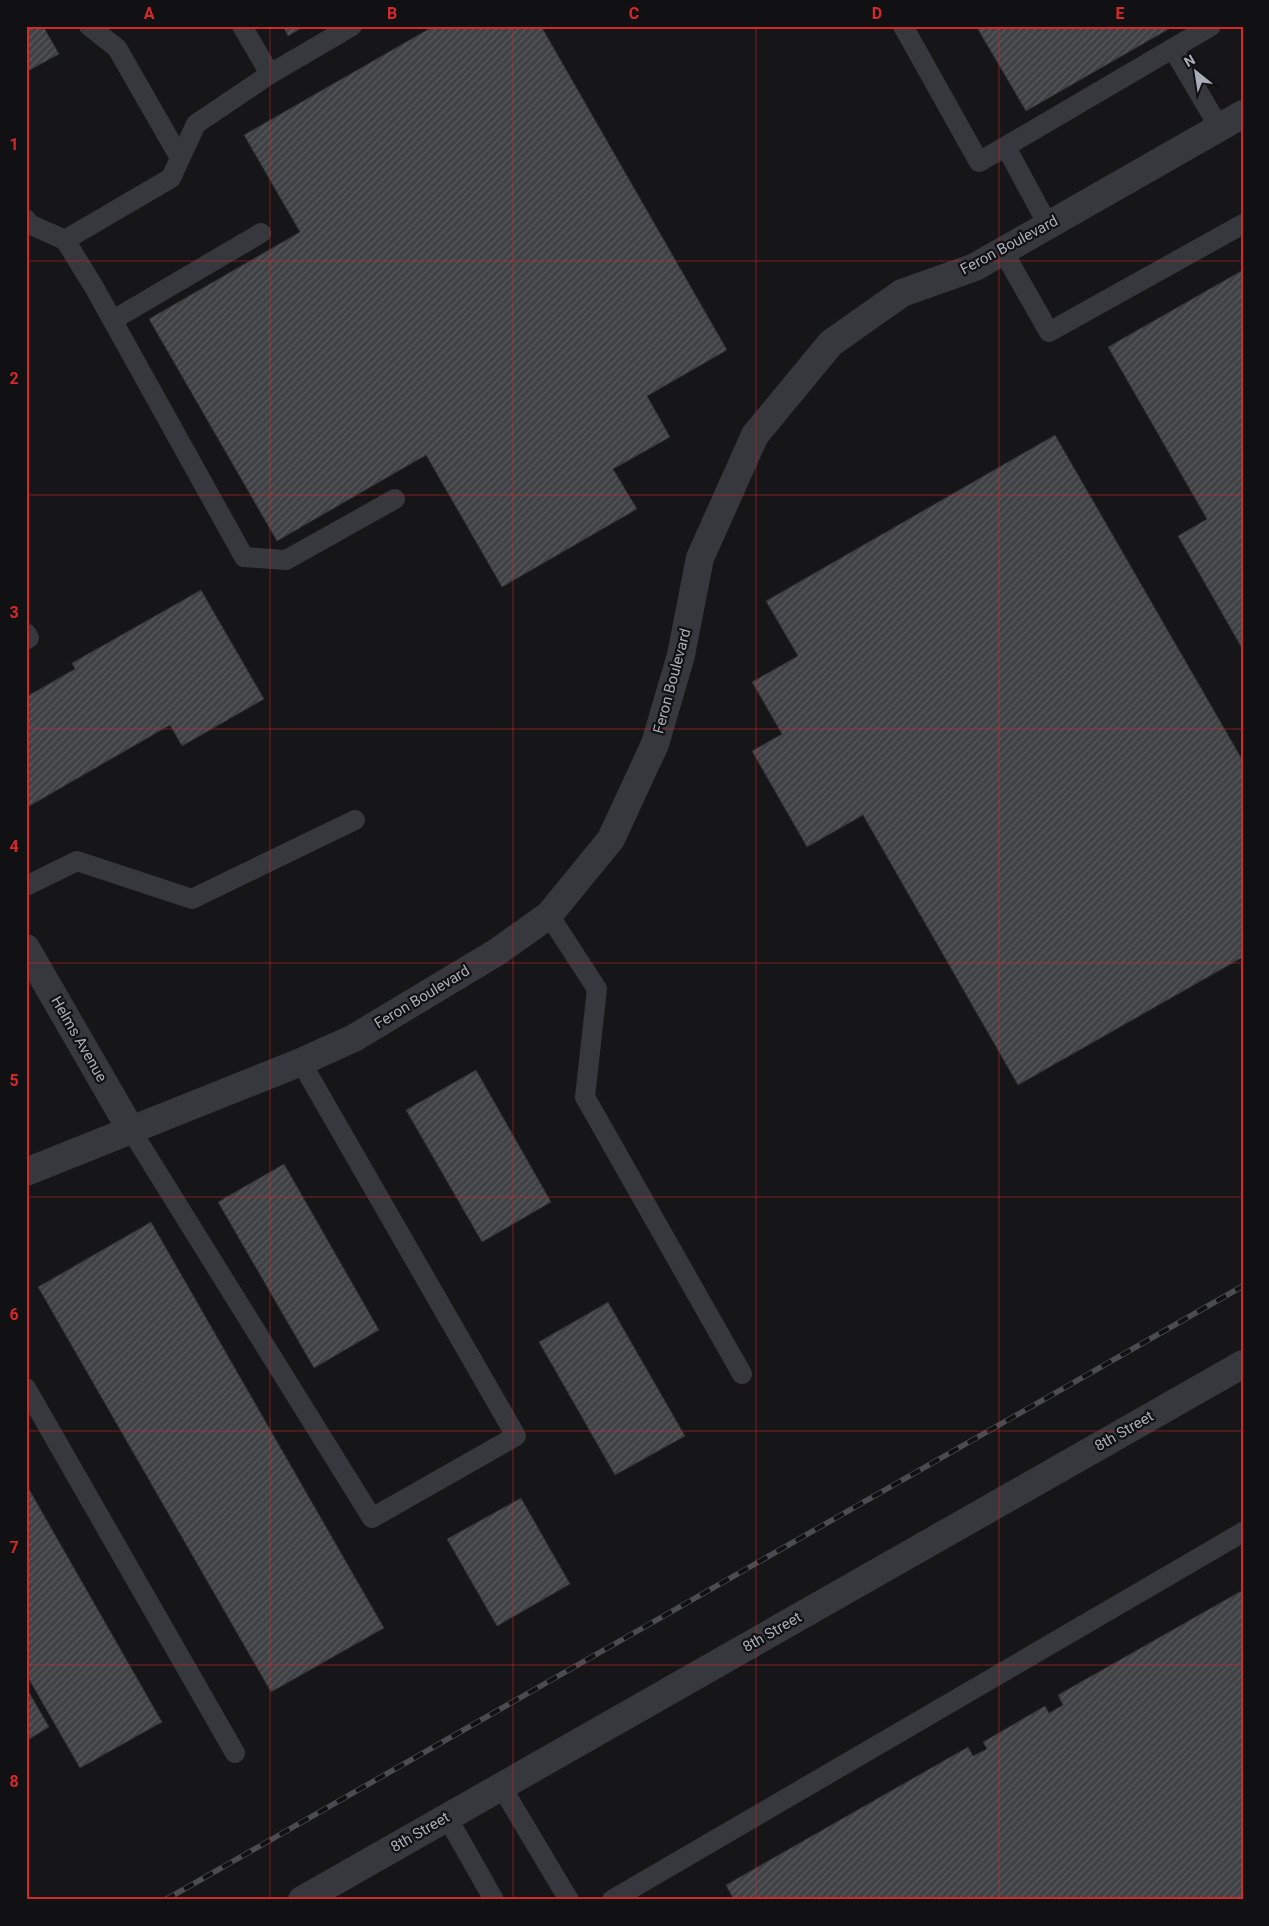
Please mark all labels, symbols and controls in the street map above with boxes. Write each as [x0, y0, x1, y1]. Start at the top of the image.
text: A [144, 4, 155, 23]
text: B [387, 4, 397, 23]
text: C [629, 4, 639, 23]
text: D [872, 4, 882, 23]
text: E [1116, 4, 1125, 23]
north arrow [1172, 48, 1222, 98]
text: N [1181, 51, 1198, 70]
text: 1 [9, 135, 19, 154]
street label: Feron Boulevard [957, 212, 1061, 278]
text: 2 [9, 369, 19, 388]
text: 3 [9, 603, 19, 622]
street label: Feron Boulevard [649, 627, 695, 735]
text: 4 [9, 837, 19, 856]
street label: Feron Boulevard [371, 961, 473, 1033]
street label: Helms Avenue [47, 993, 111, 1085]
text: 5 [9, 1071, 19, 1090]
text: 6 [9, 1305, 19, 1324]
street label: 8th Street [1091, 1407, 1157, 1455]
text: 7 [9, 1538, 19, 1557]
street label: 8th Street [739, 1608, 805, 1656]
text: 8 [9, 1772, 19, 1791]
street label: 8th Street [387, 1808, 453, 1856]

